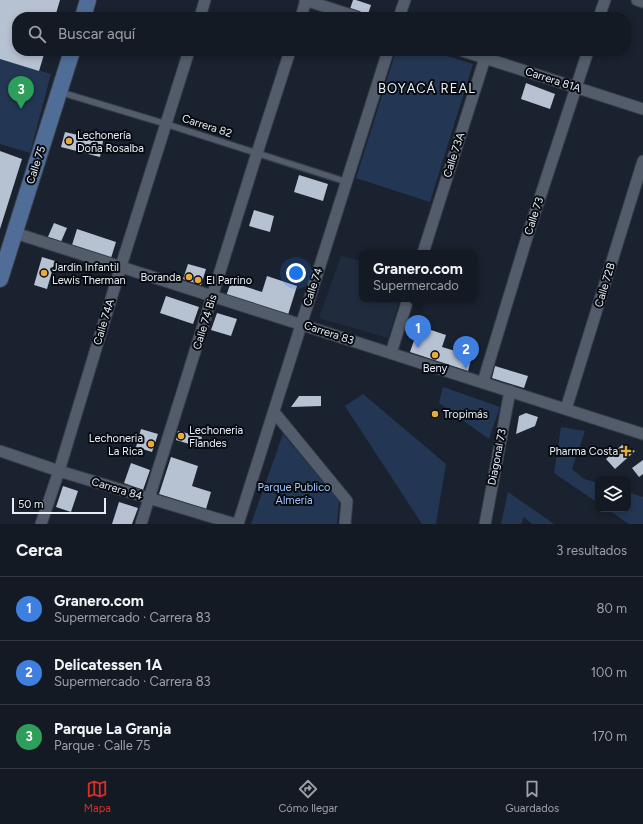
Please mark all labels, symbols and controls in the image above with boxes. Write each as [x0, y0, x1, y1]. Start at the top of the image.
search box [12, 12, 631, 56]
icon: search [26, 23, 48, 45]
text: Buscar aquí [58, 25, 135, 43]
street label: Carrera 81A [524, 65, 583, 95]
pin: 3 [8, 76, 34, 109]
district label: BOYACÁ REAL [378, 81, 476, 96]
street label: Carrera 82 [180, 112, 234, 140]
place label: Lechonería Doña Rosalba [77, 129, 144, 155]
street label: Calle 73A [441, 130, 468, 179]
marker: Lechonería Doña Rosalba [64, 136, 74, 146]
street label: Calle 75 [24, 144, 48, 186]
street label: Calle 73 [522, 195, 546, 237]
popup [359, 250, 477, 302]
text: Granero.com [373, 260, 463, 278]
place label: Jardin Infantil Lewis Therman [52, 261, 126, 287]
street label: Calle 72B [592, 261, 618, 309]
your location [286, 263, 306, 283]
street label: Calle 74 [301, 266, 325, 308]
marker: Jardin Infantil Lewis Therman [39, 268, 49, 278]
place label: Boranda [140, 271, 181, 284]
marker: Boranda [184, 272, 194, 282]
place label: El Parrino [206, 274, 252, 287]
marker: El Parrino [193, 275, 203, 285]
text: Supermercado [373, 278, 459, 293]
street label: Calle 74 Bis [190, 293, 220, 351]
street label: Calle 74A [91, 297, 117, 347]
pin: 1 [405, 315, 431, 348]
street label: Carrera 83 [302, 319, 356, 347]
pin: 2 [453, 336, 479, 369]
marker: Beny [430, 350, 440, 360]
place label: Beny [423, 362, 447, 375]
place label: Tropimás [443, 408, 488, 421]
marker: Tropimás [430, 409, 440, 419]
place label: Lechoneria Flandes [189, 424, 243, 450]
street label: Diagonal 73 [485, 428, 509, 486]
marker: Lechoneria Flandes [176, 431, 186, 441]
place label: Lechoneria La Rica [89, 432, 143, 458]
marker: Lechoneria La Rica [146, 439, 156, 449]
place label: Pharma Costa [549, 445, 618, 458]
marker: Pharma Costa [621, 446, 631, 456]
street label: Carrera 84 [90, 475, 144, 503]
map controls [595, 476, 631, 512]
button: layers [595, 476, 631, 512]
park label: Parque Publico Almería [257, 481, 331, 507]
scale bar [12, 496, 106, 515]
text: 50 m [18, 498, 43, 511]
text: Cerca [16, 540, 63, 560]
text: 3 resultados [556, 543, 627, 558]
text: Granero.com [54, 592, 144, 610]
text: 1 [26, 601, 32, 616]
text: 80 m [596, 601, 627, 616]
text: Supermercado · Carrera 83 [54, 610, 211, 625]
text: Delicatessen 1A [54, 656, 162, 674]
text: 2 [25, 665, 33, 680]
text: 100 m [591, 665, 627, 680]
text: Supermercado · Carrera 83 [54, 674, 211, 689]
text: Parque La Granja [54, 720, 171, 738]
text: 3 [25, 729, 33, 744]
text: 170 m [592, 729, 627, 744]
text: Parque · Calle 75 [54, 738, 151, 753]
tab: Mapa [84, 778, 111, 815]
tab: Cómo llegar [278, 778, 338, 815]
tab: Guardados [505, 778, 559, 815]

